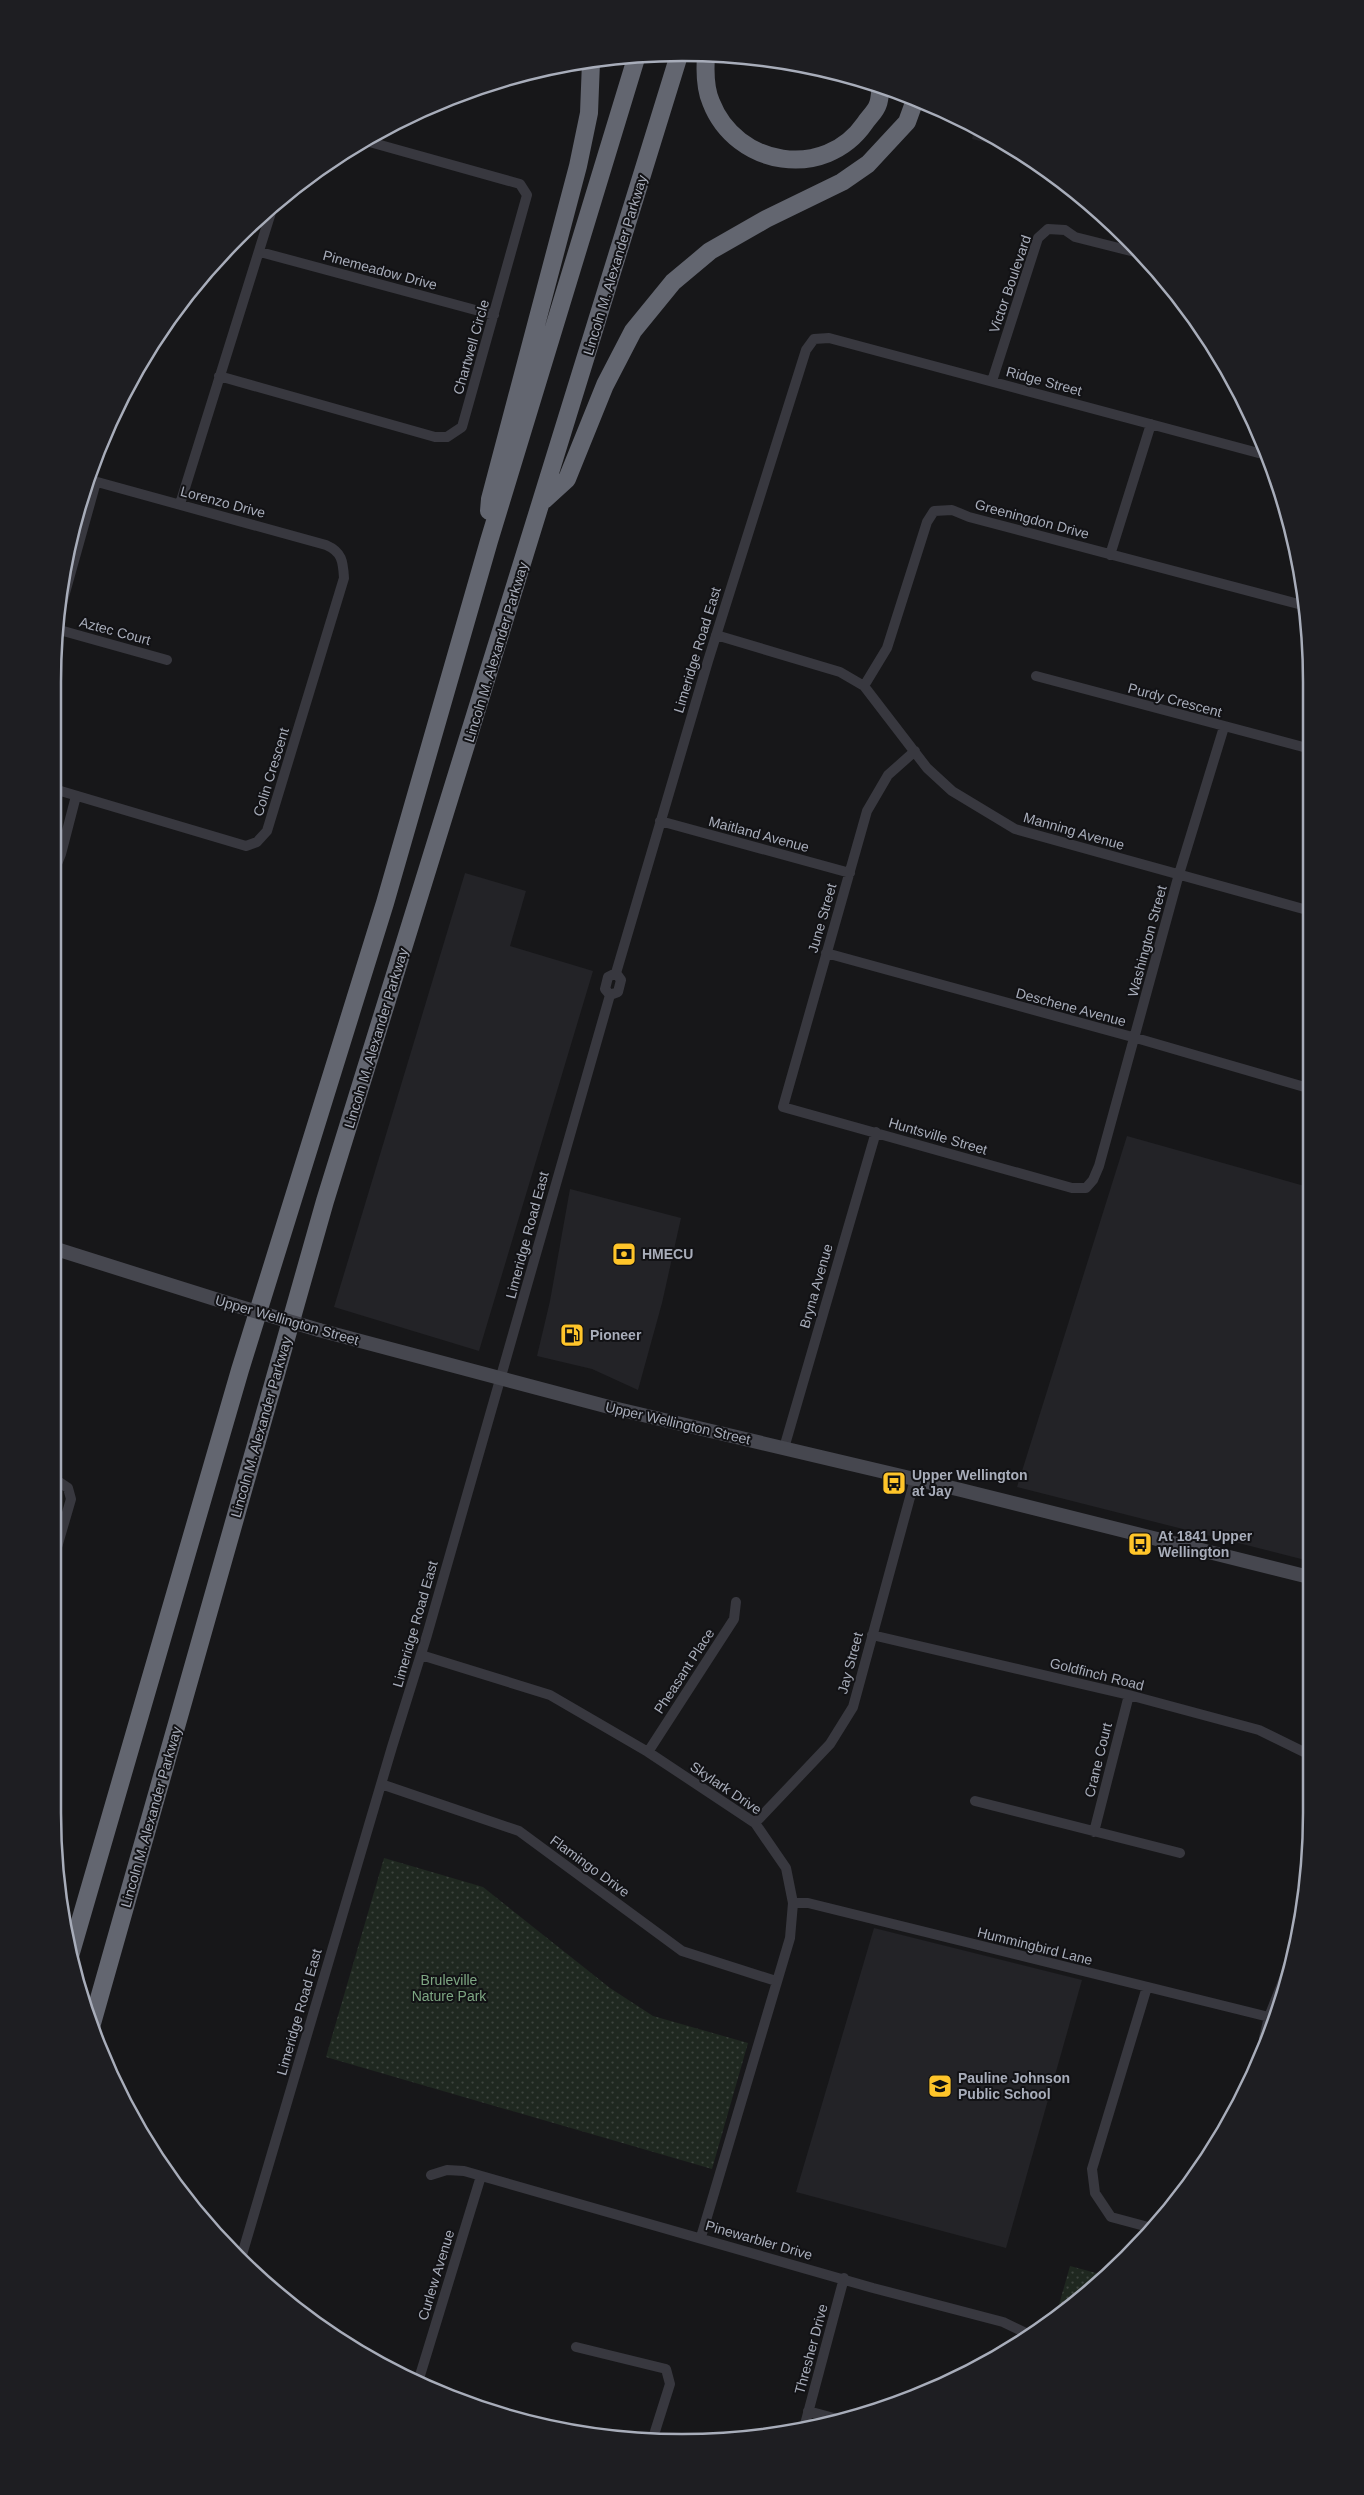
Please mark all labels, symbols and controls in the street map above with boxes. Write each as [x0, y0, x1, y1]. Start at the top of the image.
street label: Lincoln M. Alexander Parkway [580, 173, 650, 357]
street label: Victor Boulevard [986, 233, 1034, 335]
street label: Pinemeadow Drive [321, 247, 439, 293]
street label: Chartwell Circle [450, 297, 492, 396]
street label: Ridge Street [1004, 363, 1084, 399]
street label: Lorenzo Drive [179, 483, 267, 521]
street label: Greeningdon Drive [973, 496, 1091, 542]
street label: Lincoln M. Alexander Parkway [461, 560, 531, 744]
street label: Limeridge Road East [670, 585, 724, 715]
street label: Aztec Court [78, 614, 152, 648]
street label: Purdy Crescent [1126, 680, 1224, 720]
street label: Colin Crescent [250, 726, 292, 818]
street label: Manning Avenue [1022, 809, 1126, 853]
street label: Maitland Avenue [707, 813, 811, 855]
street label: June Street [804, 881, 840, 955]
street label: Washington Street [1124, 883, 1170, 998]
street label: Lincoln M. Alexander Parkway [341, 946, 411, 1130]
street label: Deschene Avenue [1014, 985, 1128, 1029]
street label: Huntsville Street [887, 1114, 989, 1158]
street label: Limeridge Road East [502, 1170, 552, 1300]
bank icon: HMECU [611, 1241, 637, 1267]
street label: Bryna Avenue [796, 1242, 836, 1330]
place label: HMECU [642, 1246, 693, 1262]
street label: Upper Wellington Street [213, 1292, 361, 1348]
fuel station icon: Pioneer [559, 1322, 585, 1348]
place label: Pioneer [590, 1327, 642, 1343]
street label: Lincoln M. Alexander Parkway [227, 1335, 295, 1519]
street label: Upper Wellington Street [604, 1399, 752, 1448]
place label: Upper Wellington at Jay [912, 1467, 1028, 1499]
bus stop icon: Upper Wellington at Jay [881, 1470, 907, 1496]
place label: At 1841 Upper Wellington [1158, 1528, 1253, 1560]
bus stop icon: At 1841 Upper Wellington [1127, 1531, 1153, 1557]
street label: Limeridge Road East [389, 1559, 441, 1689]
street label: Pheasant Place [651, 1625, 718, 1716]
street label: Jay Street [834, 1630, 866, 1696]
street label: Goldfinch Road [1048, 1655, 1146, 1693]
street label: Crane Court [1081, 1721, 1115, 1799]
street label: Lincoln M. Alexander Parkway [117, 1725, 185, 1909]
street label: Skylark Drive [687, 1758, 765, 1818]
street label: Flamingo Drive [547, 1832, 633, 1900]
street label: Hummingbird Lane [976, 1924, 1095, 1968]
street label: Limeridge Road East [273, 1947, 325, 2077]
park label: Bruleville Nature Park [412, 1972, 487, 2004]
place label: Pauline Johnson Public School [958, 2070, 1070, 2102]
school or university icon: Pauline Johnson Public School [927, 2073, 953, 2099]
street label: Pinewarbler Drive [704, 2217, 815, 2263]
street label: Curlew Avenue [415, 2228, 457, 2322]
street label: Thresher Drive [791, 2302, 831, 2396]

